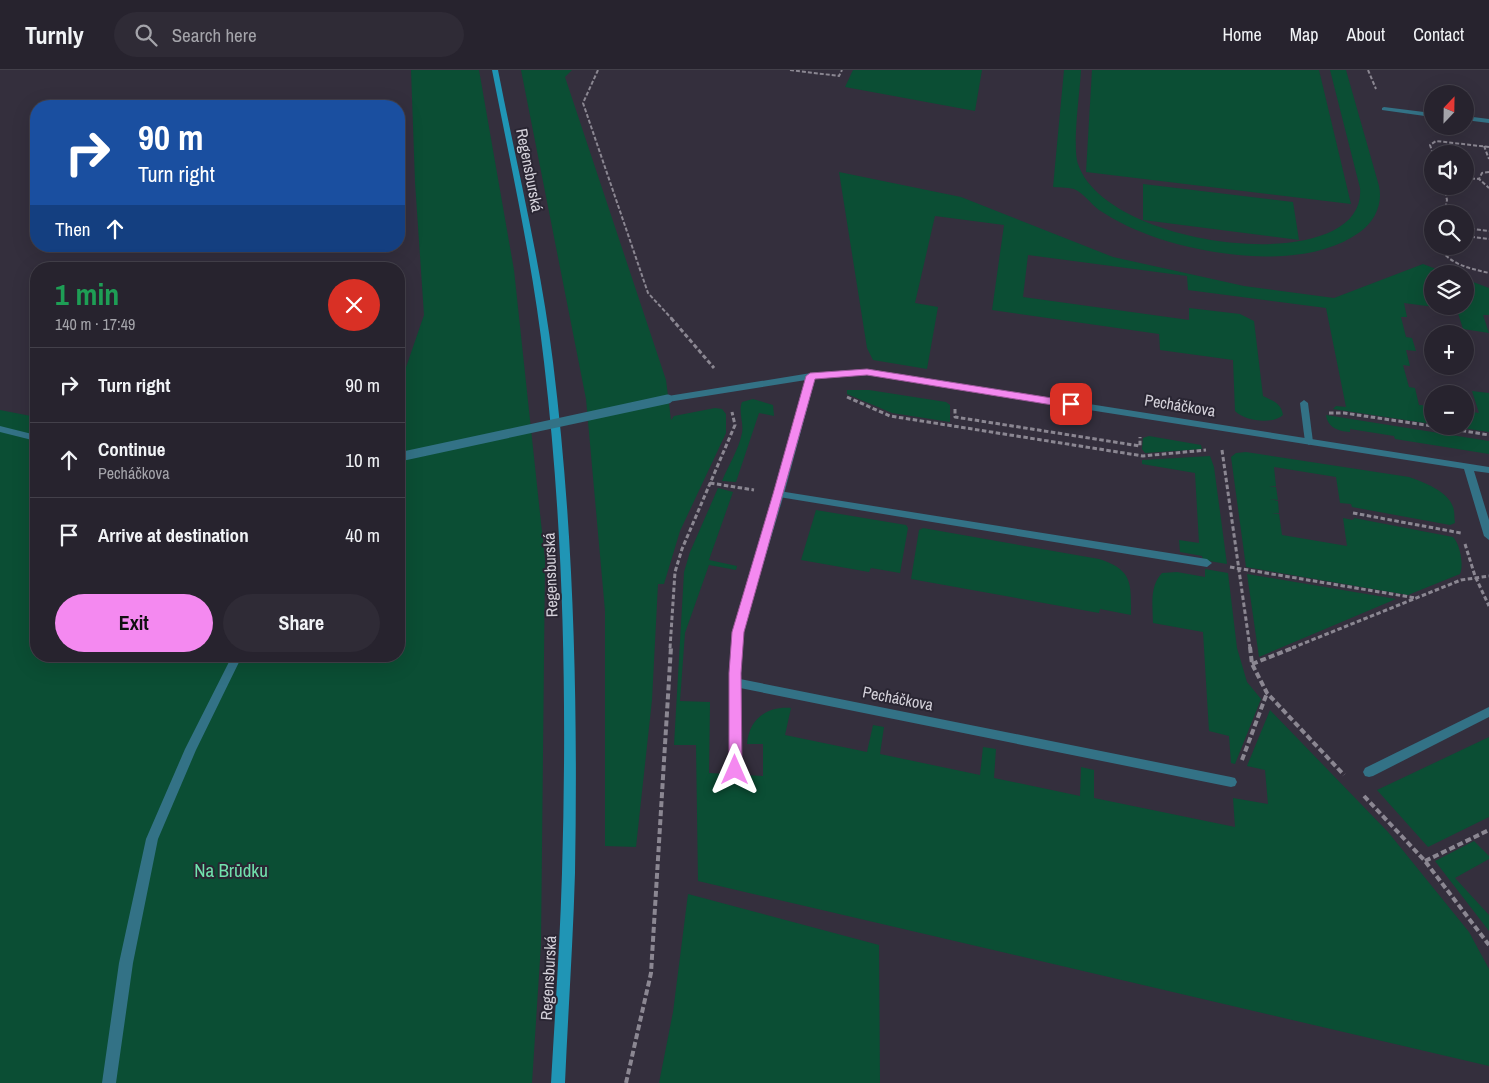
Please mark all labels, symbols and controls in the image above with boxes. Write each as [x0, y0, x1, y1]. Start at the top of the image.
search box [114, 12, 464, 57]
text: Turnly [25, 19, 84, 51]
icon: search [132, 21, 160, 49]
text: Search here [172, 22, 257, 48]
text: Home [1222, 22, 1262, 47]
text: Map [1290, 22, 1319, 47]
text: About [1347, 22, 1385, 47]
text: Contact [1413, 22, 1464, 47]
north arrow [1424, 85, 1474, 135]
map controls [1424, 85, 1474, 435]
text: 90 m [138, 114, 203, 161]
icon: right [55, 120, 120, 185]
street label: Regensburská [511, 126, 549, 214]
button: sound [1424, 145, 1474, 195]
text: Turn right [138, 159, 215, 189]
button: search [1424, 205, 1474, 255]
icon: ahead [101, 215, 129, 243]
text: Then [55, 216, 91, 242]
button: layers [1424, 265, 1474, 315]
text: 1 min [55, 274, 119, 314]
button: close [328, 279, 380, 331]
text: 140 m · 17:49 [55, 313, 135, 335]
button: + [1424, 325, 1474, 375]
icon: right [55, 371, 83, 399]
text: Turn right [98, 372, 170, 398]
text: 90 m [345, 372, 380, 398]
pin [1050, 383, 1092, 425]
button: − [1424, 385, 1474, 435]
street label: Pecháčkova [1143, 389, 1218, 422]
icon: arrive [1057, 390, 1085, 418]
text: Continue [98, 436, 166, 462]
icon: ahead [55, 446, 83, 474]
text: 10 m [345, 447, 380, 473]
text: Pecháčkova [98, 462, 169, 484]
icon: arrive [55, 521, 83, 549]
text: Arrive at destination [98, 522, 249, 548]
text: 40 m [345, 522, 380, 548]
street label: Regensburská [538, 532, 562, 618]
button: Exit [55, 594, 213, 652]
button: Share [223, 594, 380, 652]
street label: Pecháčkova [861, 680, 936, 716]
position arrow [708, 743, 760, 795]
park label: Na Brůdku [194, 857, 268, 883]
street label: Regensburská [535, 934, 561, 1021]

